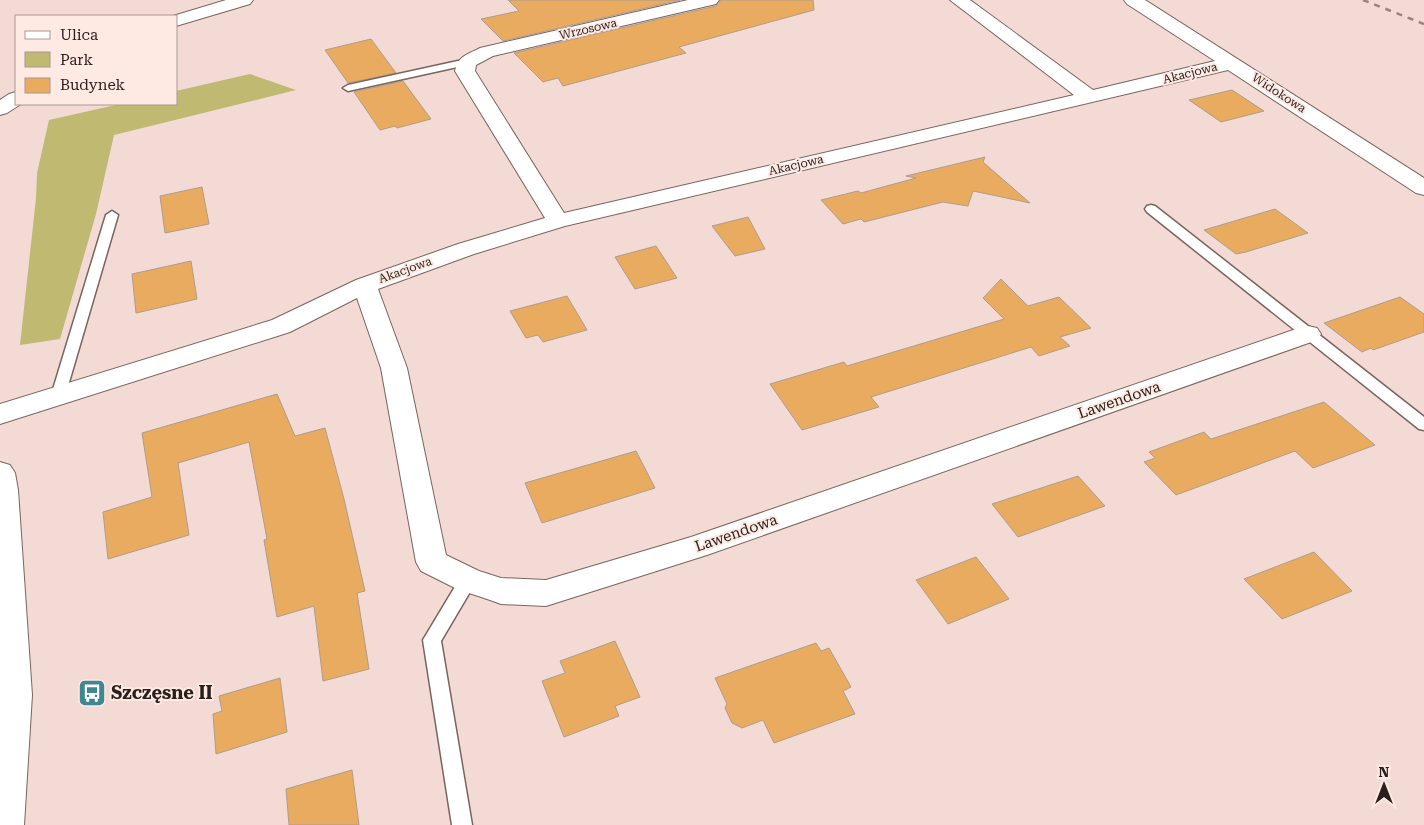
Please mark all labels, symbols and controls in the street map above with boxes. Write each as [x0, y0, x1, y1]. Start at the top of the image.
legend [15, 15, 178, 105]
street label: Wrzosowa [558, 15, 619, 42]
text: Ulica [60, 26, 98, 44]
text: Park [60, 51, 94, 69]
street label: Akacjowa [1161, 59, 1219, 87]
street label: Widokowa [1249, 70, 1309, 116]
text: Budynek [60, 76, 125, 94]
street label: Akacjowa [767, 152, 825, 178]
street label: Akacjowa [376, 254, 434, 286]
street label: Lawendowa [1075, 377, 1163, 423]
street label: Lawendowa [692, 510, 780, 556]
bus stop icon: Szczęsne II [77, 678, 107, 708]
place label: Szczęsne II [111, 682, 213, 703]
north arrow [1359, 760, 1409, 810]
text: N [1379, 764, 1390, 780]

